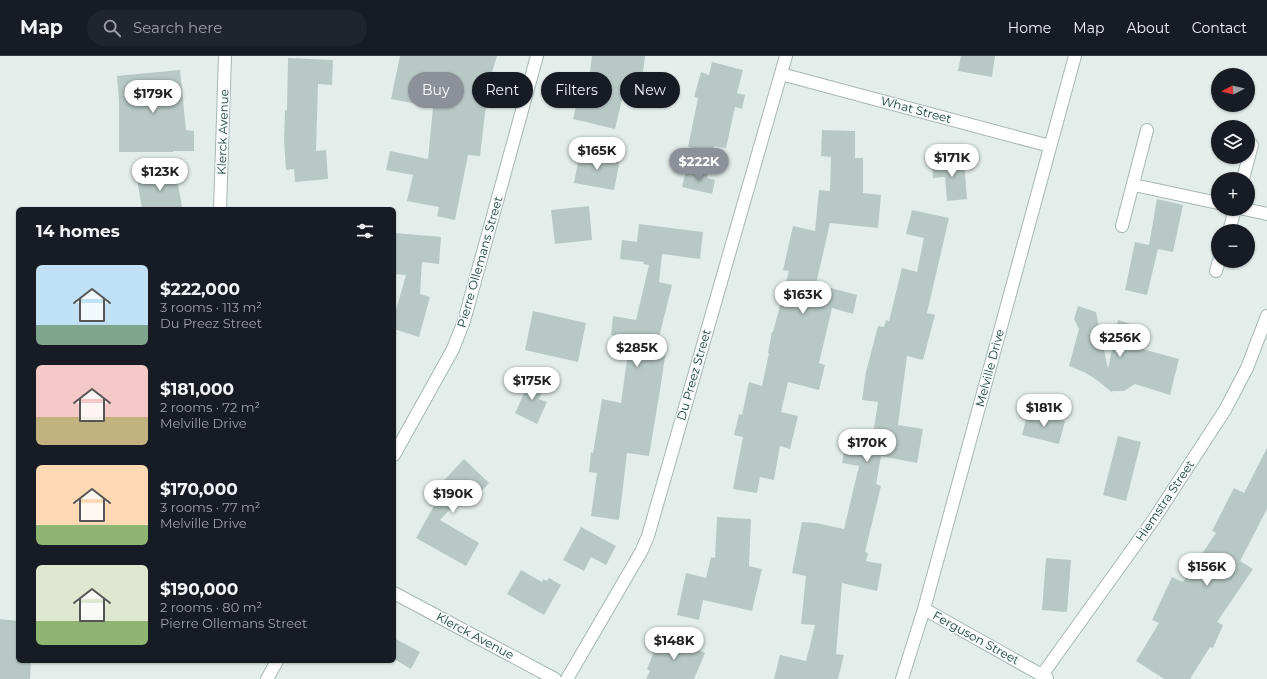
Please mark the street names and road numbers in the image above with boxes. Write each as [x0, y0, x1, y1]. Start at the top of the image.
street label: Klerck Avenue [214, 89, 231, 175]
street label: What Street [879, 93, 953, 126]
street label: Pierre Ollemans Street [454, 194, 505, 329]
street label: Du Preez Street [673, 327, 714, 422]
street label: Melville Drive [972, 327, 1007, 408]
street label: Hiemstra Street [1132, 457, 1197, 544]
street label: Ferguson Street [930, 608, 1022, 668]
street label: Klerck Avenue [434, 609, 517, 662]

